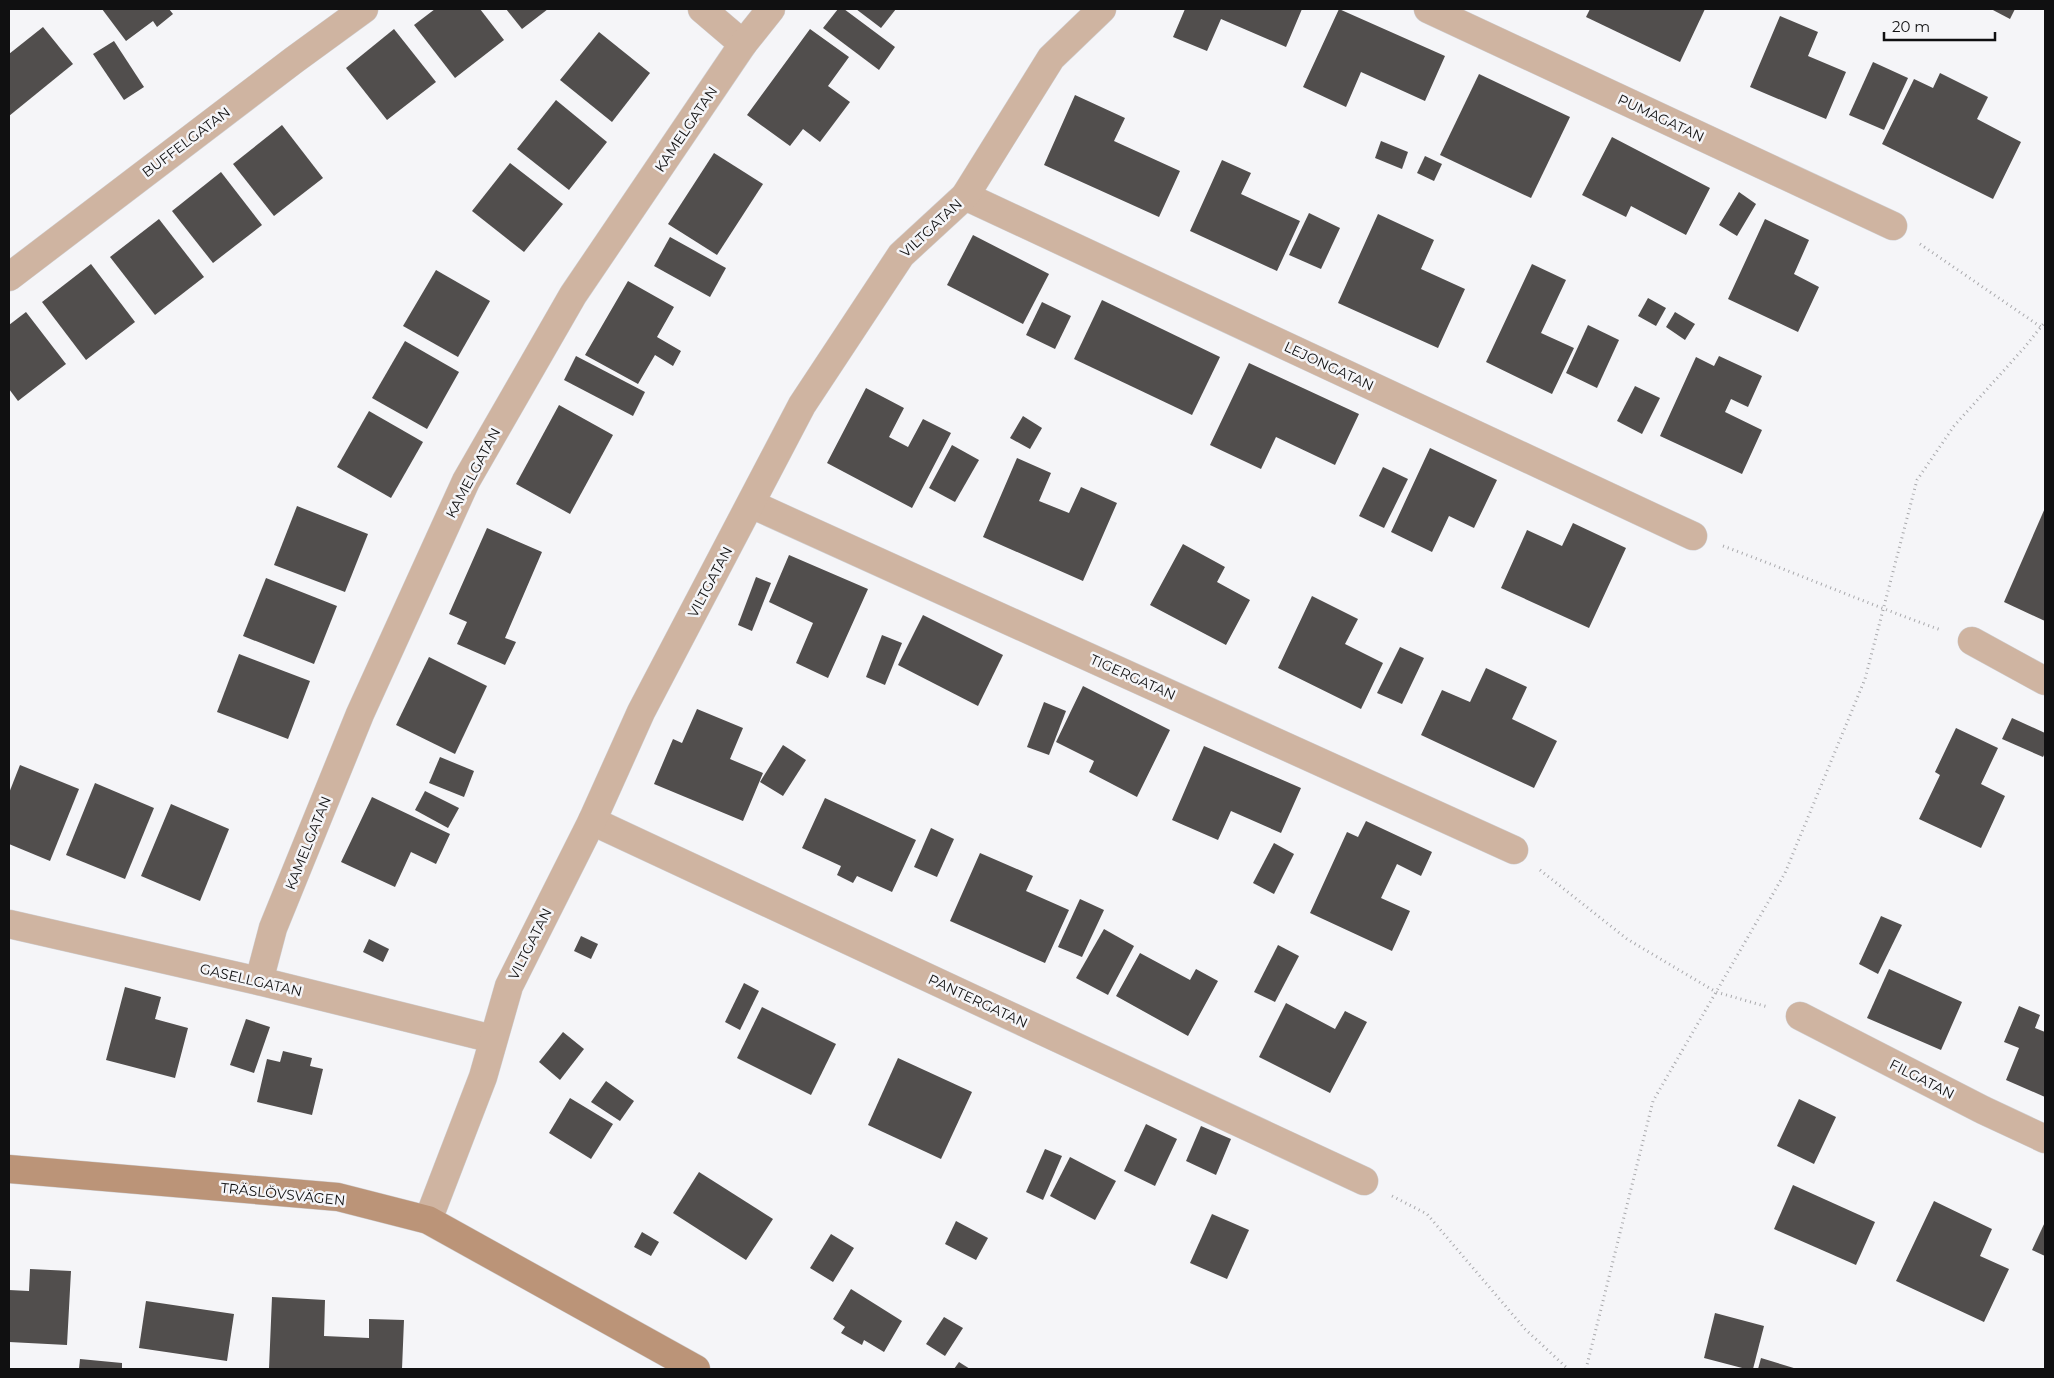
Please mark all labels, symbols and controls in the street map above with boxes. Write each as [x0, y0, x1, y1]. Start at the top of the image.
scale bar [1884, 10, 1995, 42]
text: 20 m [1892, 17, 1930, 36]
street label: KAMELGATAN [651, 83, 721, 175]
street label: PUMAGATAN [1615, 90, 1707, 146]
street label: BUFFELGATAN [138, 103, 234, 181]
street label: VILTGATAN [896, 195, 966, 261]
street label: LEJONGATAN [1281, 337, 1377, 395]
street label: KAMELGATAN [442, 425, 504, 521]
street label: VILTGATAN [684, 543, 736, 621]
street label: TIGERGATAN [1087, 650, 1179, 704]
street label: KAMELGATAN [281, 793, 335, 893]
street label: VILTGATAN [504, 905, 556, 983]
street label: GASELLGATAN [198, 959, 304, 1001]
street label: PANTERGATAN [925, 970, 1031, 1032]
street label: FILGATAN [1887, 1055, 1957, 1103]
street label: TRÄSLÖVSVÄGEN [220, 1179, 346, 1209]

